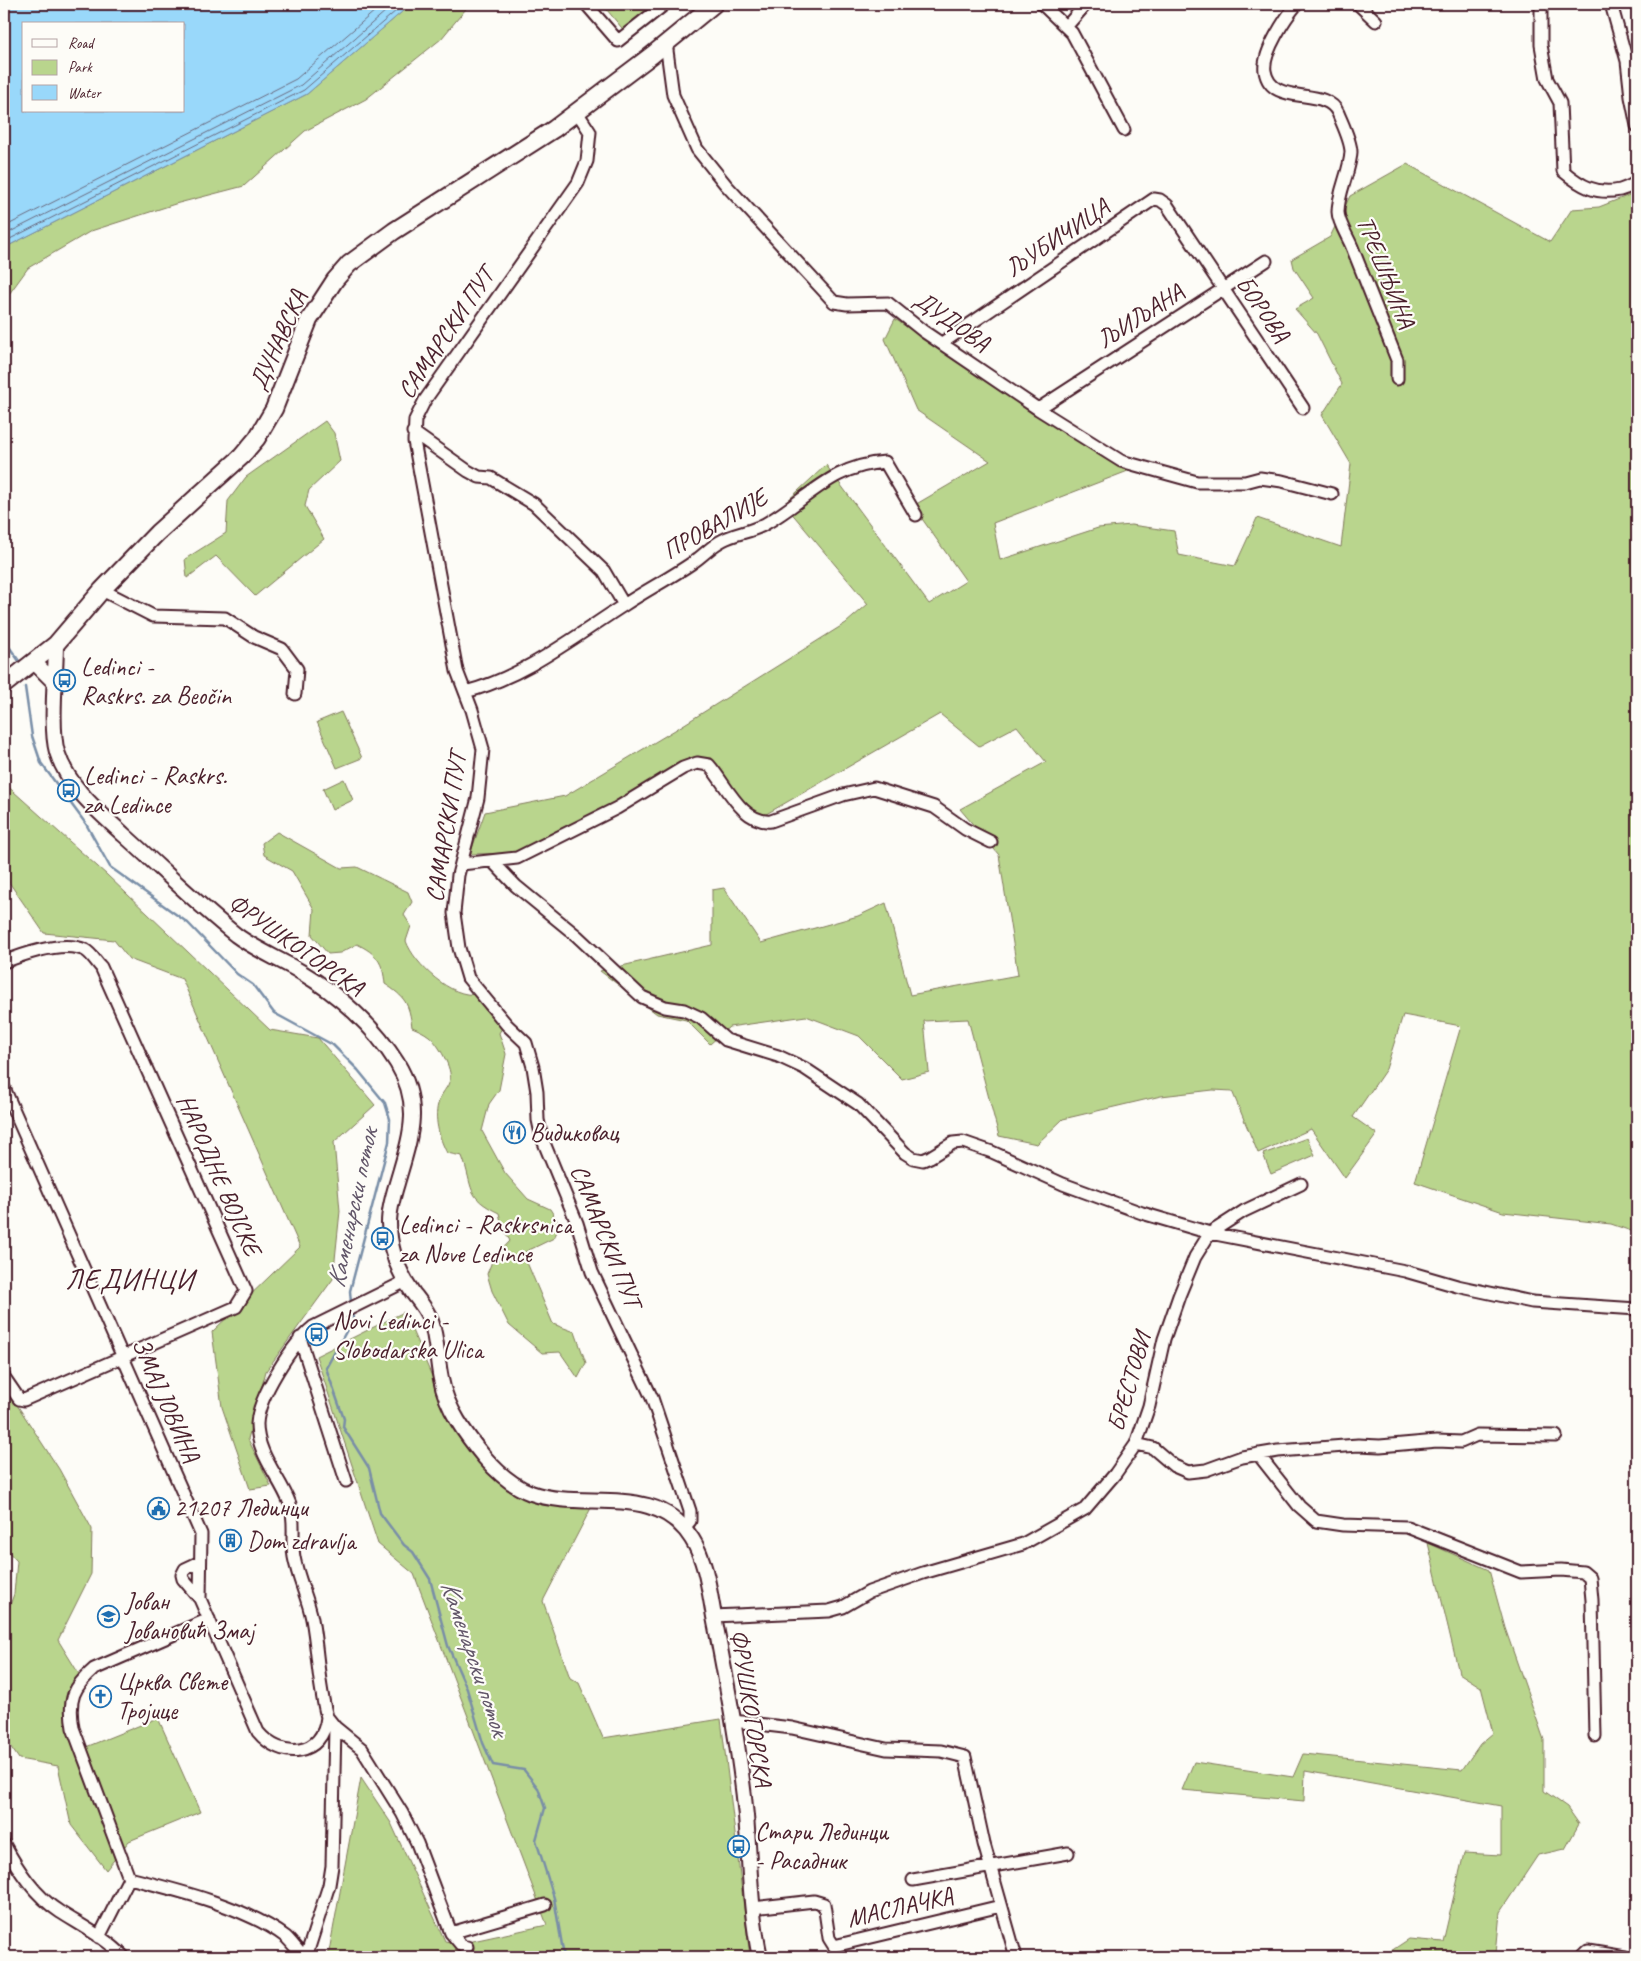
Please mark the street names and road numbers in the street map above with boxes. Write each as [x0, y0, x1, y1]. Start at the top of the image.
street label: ЉУБИЧИЦА [999, 191, 1117, 285]
street label: ТРЕШЊИНА [1349, 211, 1423, 333]
street label: САМАРСКИ ПУТ [390, 257, 505, 405]
street label: БОРОВА [1229, 269, 1298, 349]
street label: ЉИЉАНА [1090, 276, 1190, 356]
street label: ДУДОВА [908, 283, 997, 359]
street label: ДУНАВСКА [242, 285, 314, 395]
street label: ПРОВАЛИЈЕ [657, 480, 775, 567]
street label: САМАРСКИ ПУТ [418, 744, 474, 904]
street label: ФРУШКОГОРСКА [222, 886, 371, 1004]
street label: НАРОДНЕ ВОЈСКЕ [169, 1089, 270, 1263]
street label: САМАРСКИ ПУТ [563, 1160, 651, 1317]
street label: БРЕСТОВИ [1100, 1325, 1159, 1435]
street label: ЗМАЈ ЈОВИНА [124, 1333, 208, 1468]
street label: ФРУШКОГОРСКА [723, 1627, 779, 1790]
street label: МАСЛАЧКА [844, 1879, 957, 1935]

